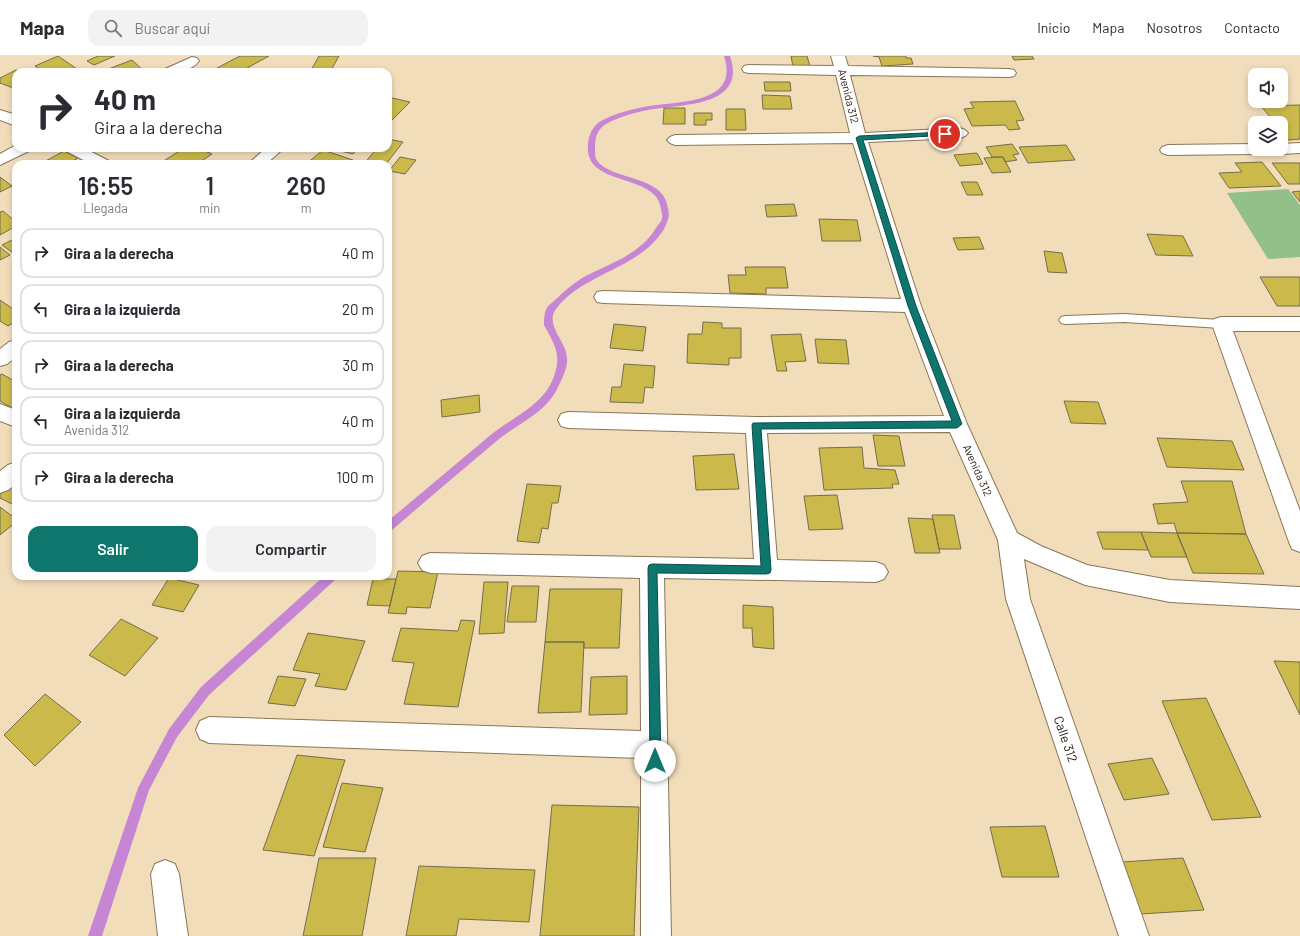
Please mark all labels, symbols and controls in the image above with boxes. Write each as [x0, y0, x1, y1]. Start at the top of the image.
search box [88, 10, 368, 46]
text: Mapa [20, 16, 64, 39]
icon: search [102, 17, 124, 39]
text: Buscar aquí [134, 19, 210, 37]
text: Inicio [1037, 19, 1070, 36]
text: Mapa [1092, 19, 1124, 36]
text: Nosotros [1146, 19, 1202, 36]
text: Contacto [1224, 19, 1280, 36]
street label: Avenida 312 [836, 68, 862, 124]
map controls [1248, 68, 1288, 156]
button: sound [1248, 68, 1288, 108]
text: 40 m [94, 82, 156, 116]
icon: right [28, 84, 80, 136]
text: Gira a la derecha [94, 116, 222, 138]
button: layers [1248, 116, 1288, 156]
pin [928, 117, 962, 151]
icon: arrive [934, 123, 956, 145]
text: 16:55 [78, 171, 133, 200]
text: 1 [206, 171, 214, 200]
text: 260 [286, 171, 326, 200]
text: Llegada [83, 200, 128, 216]
text: min [199, 200, 220, 216]
text: m [301, 200, 312, 216]
icon: right [30, 242, 52, 264]
text: Gira a la derecha [64, 244, 174, 262]
text: 40 m [342, 244, 374, 262]
icon: left [30, 298, 52, 320]
text: Gira a la izquierda [64, 300, 180, 318]
text: 20 m [342, 300, 374, 318]
icon: right [30, 354, 52, 376]
text: Gira a la derecha [64, 356, 174, 374]
text: 30 m [342, 356, 374, 374]
text: Gira a la izquierda [64, 404, 180, 422]
icon: left [30, 410, 52, 432]
text: 40 m [342, 412, 374, 430]
text: Avenida 312 [64, 422, 129, 438]
street label: Avenida 312 [961, 442, 995, 498]
icon: right [30, 466, 52, 488]
text: Gira a la derecha [64, 468, 174, 486]
text: 100 m [336, 468, 374, 486]
button: Salir [28, 526, 198, 572]
button: Compartir [206, 526, 376, 572]
street label: Calle 312 [1051, 714, 1081, 764]
position arrow [634, 740, 676, 782]

